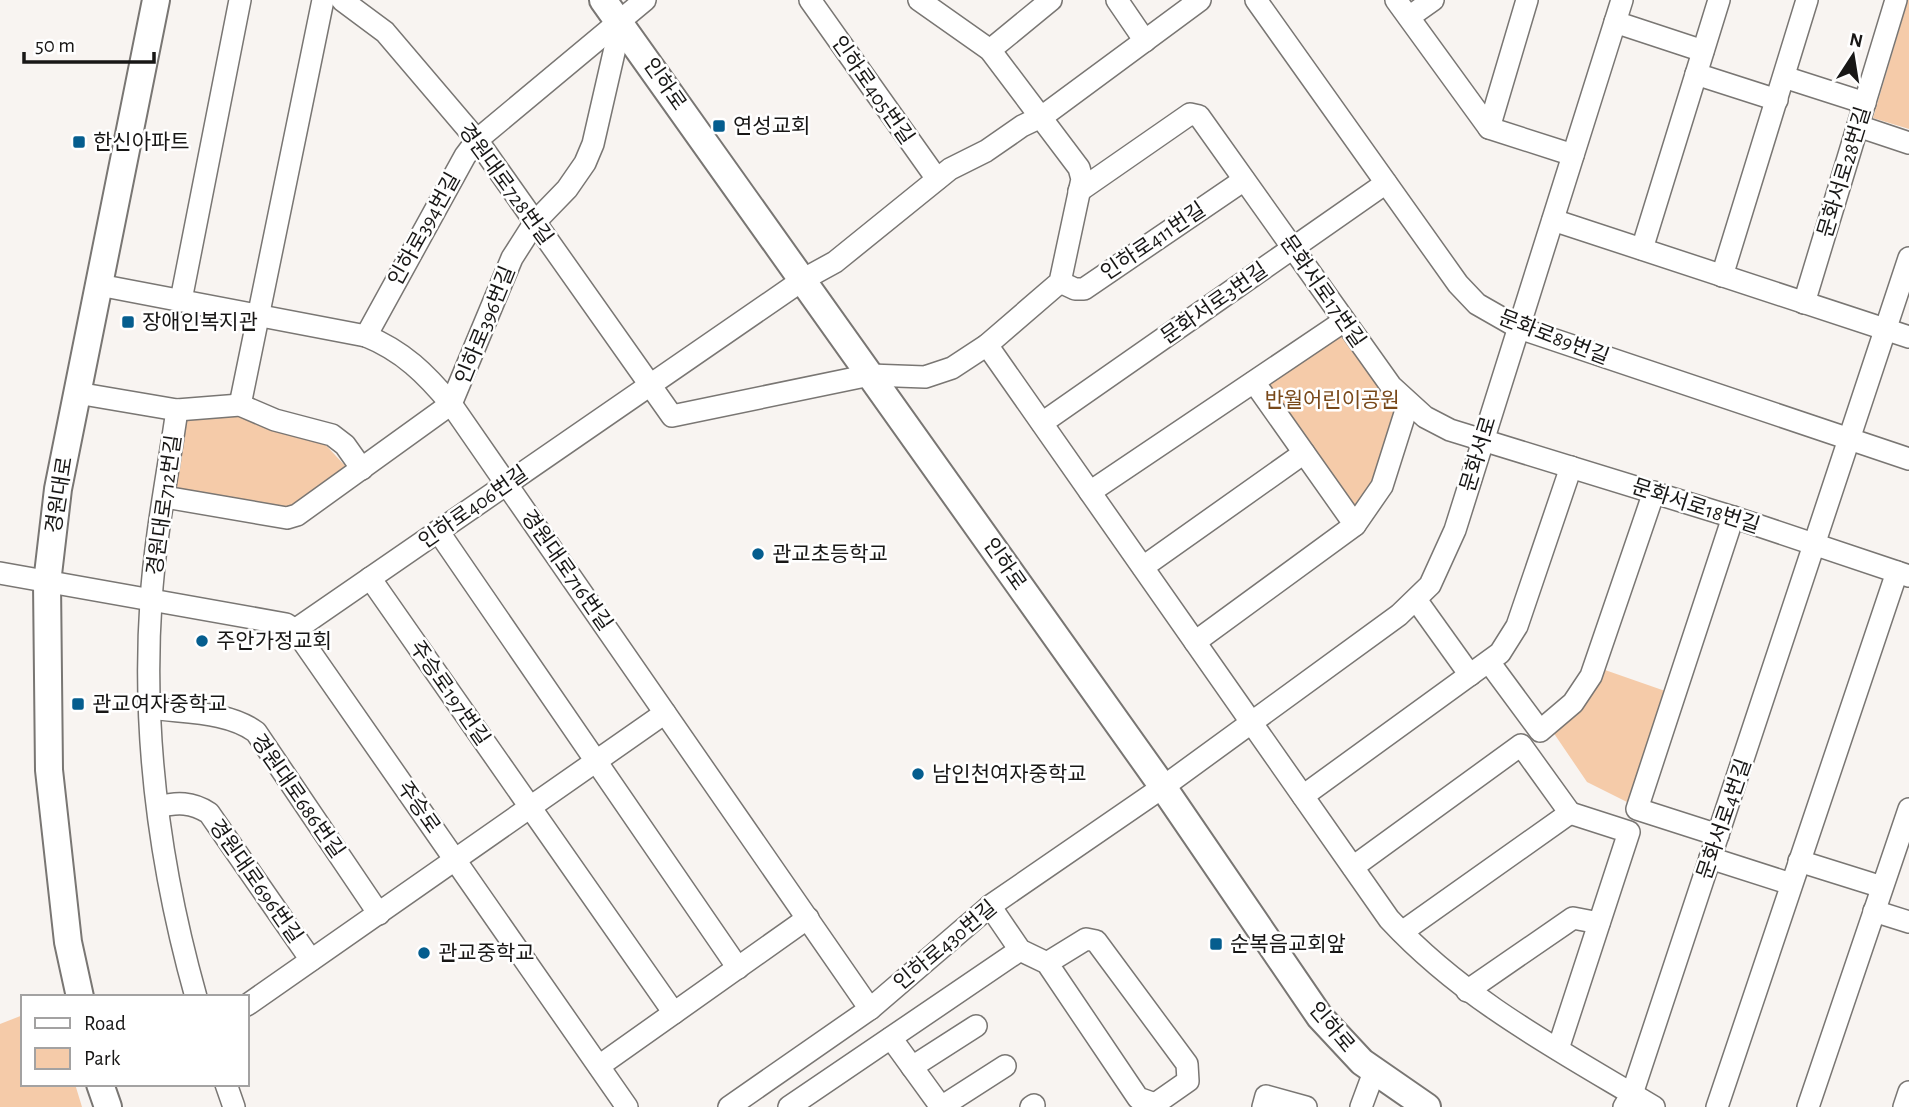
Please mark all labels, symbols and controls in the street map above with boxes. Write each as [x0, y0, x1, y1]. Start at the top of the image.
scale bar [24, 21, 154, 65]
north arrow [1818, 21, 1888, 91]
text: N [1848, 30, 1865, 52]
street label: 인하로405번길 [828, 32, 918, 148]
text: 50 m [35, 35, 75, 56]
street label: 인하로 [639, 54, 691, 114]
street label: 문화서로28번길 [1814, 104, 1874, 240]
place label: 연성교회 [733, 115, 810, 137]
marker: 연성교회 [711, 118, 727, 134]
street label: 경원대로728번길 [455, 119, 557, 249]
place label: 한신아파트 [93, 131, 190, 153]
marker: 한신아파트 [71, 134, 87, 150]
street label: 인하로394번길 [384, 169, 464, 289]
street label: 인하로411번길 [1097, 198, 1209, 284]
street label: 문화서로17번길 [1276, 231, 1370, 351]
street label: 문화서로3번길 [1157, 258, 1271, 348]
street label: 인하로396번길 [451, 263, 519, 387]
street label: 문화로89번길 [1496, 306, 1612, 368]
place label: 장애인복지관 [142, 311, 258, 333]
marker: 장애인복지관 [120, 314, 136, 330]
park label: 반월어린이공원 [1264, 389, 1400, 411]
street label: 문화서로 [1456, 414, 1500, 494]
street label: 경원대로712번길 [143, 433, 185, 577]
street label: 경원대로 [42, 455, 76, 535]
street label: 인하로406번길 [414, 461, 532, 553]
street label: 문화서로18번길 [1629, 475, 1763, 537]
street label: 경원대로716번길 [517, 506, 617, 634]
street label: 인하로 [979, 534, 1031, 594]
place label: 관교초등학교 [772, 543, 888, 565]
marker: 관교초등학교 [750, 546, 766, 562]
place label: 주안가정교회 [216, 630, 332, 652]
marker: 주안가정교회 [194, 633, 210, 649]
street label: 주승로197번길 [406, 637, 494, 749]
place label: 관교여자중학교 [92, 693, 227, 715]
marker: 관교여자중학교 [70, 696, 86, 712]
street label: 경원대로686번길 [247, 730, 349, 862]
street label: 문화서로4번길 [1693, 756, 1755, 882]
place label: 남인천여자중학교 [932, 763, 1087, 785]
marker: 남인천여자중학교 [910, 766, 926, 782]
street label: 주승로 [393, 777, 445, 837]
street label: 경원대로696번길 [205, 815, 307, 947]
street label: 인하로430번길 [889, 896, 1001, 994]
place label: 순복음교회앞 [1230, 933, 1346, 955]
marker: 순복음교회앞 [1208, 936, 1224, 952]
place label: 관교중학교 [438, 942, 535, 964]
marker: 관교중학교 [416, 945, 432, 961]
legend [21, 995, 248, 1086]
street label: 인하로 [1305, 998, 1359, 1056]
text: Road [84, 1013, 126, 1034]
text: Park [84, 1048, 121, 1069]

